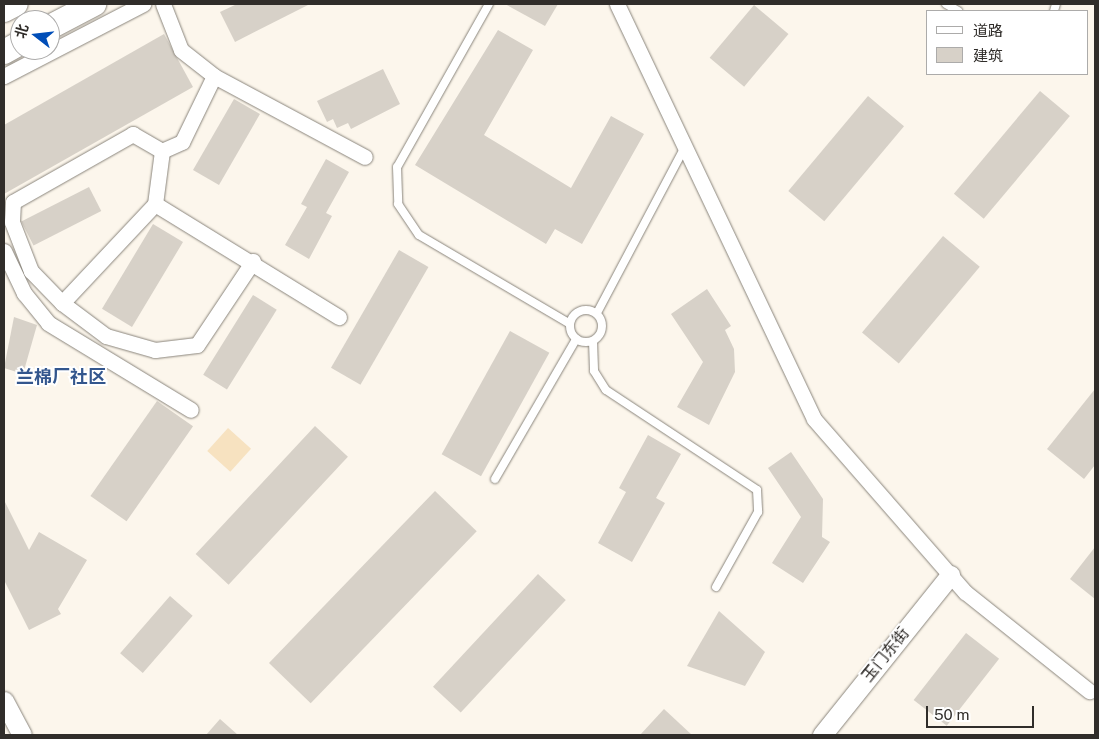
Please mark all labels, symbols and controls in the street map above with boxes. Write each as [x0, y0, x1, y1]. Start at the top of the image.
north arrow [10, 10, 60, 60]
legend [926, 10, 1089, 75]
text: 北 [12, 22, 31, 40]
text: 道路 [973, 22, 1003, 39]
text: 建筑 [973, 47, 1003, 64]
district label: 兰棉厂社区 [16, 366, 106, 388]
street label: 玉门东街 [858, 624, 914, 686]
scale bar [929, 696, 1036, 728]
text: 50 m [934, 706, 969, 723]

